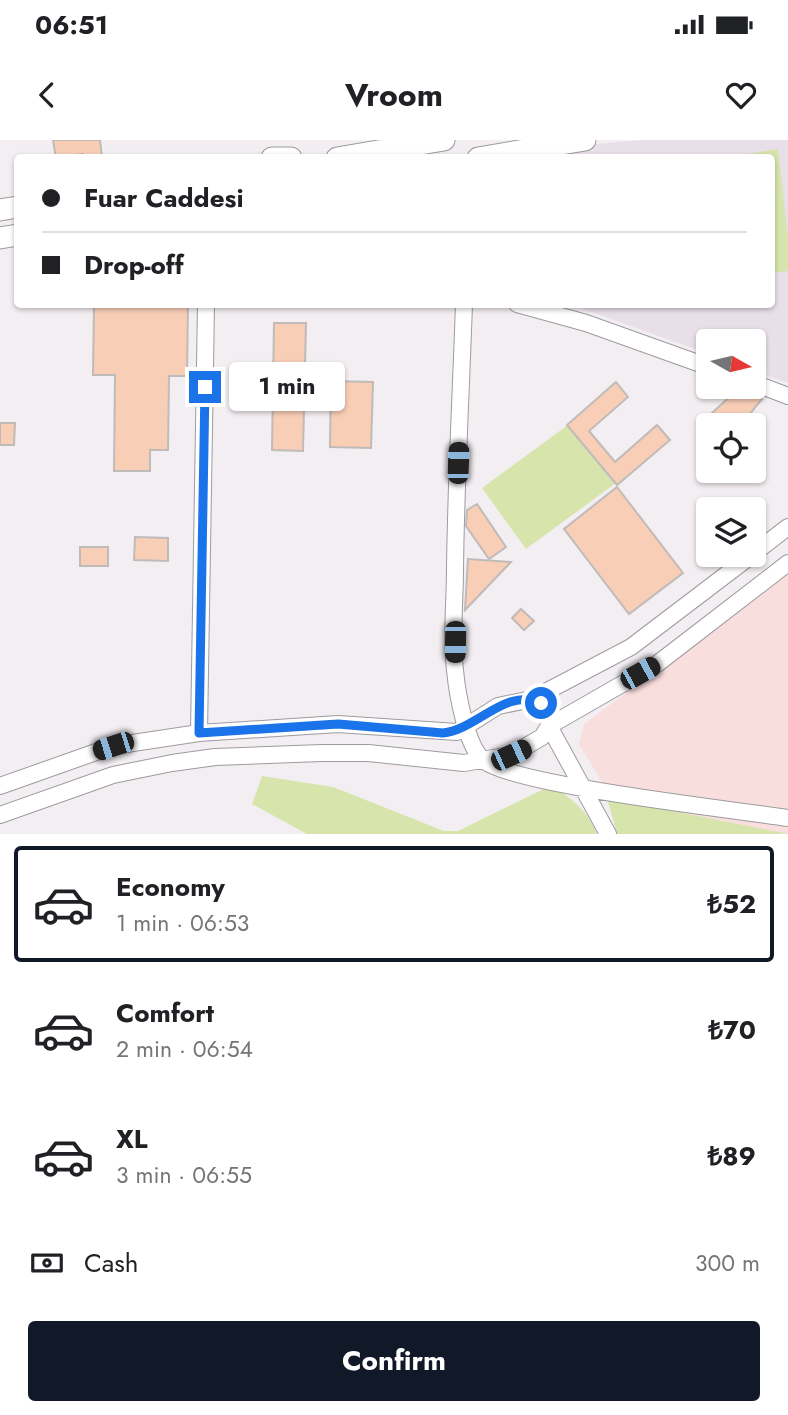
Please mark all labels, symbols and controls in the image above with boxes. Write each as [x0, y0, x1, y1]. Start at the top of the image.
text: 06:51 [35, 6, 108, 44]
text: Vroom [345, 72, 443, 118]
icon: back [28, 76, 66, 114]
icon: heart [722, 76, 760, 114]
text: Fuar Caddesi [84, 179, 244, 217]
text: Drop-off [84, 246, 184, 284]
north arrow [696, 329, 766, 399]
map controls [696, 329, 766, 567]
callout: 1 min [230, 362, 345, 412]
text: 1 min [258, 369, 316, 403]
route end [189, 371, 221, 403]
button: locate [696, 413, 766, 483]
car [447, 442, 470, 484]
button: layers [696, 497, 766, 567]
car [445, 621, 466, 663]
car [617, 654, 664, 692]
route start [525, 687, 557, 719]
car [90, 730, 137, 762]
car [488, 737, 535, 773]
text: Economy [116, 868, 225, 906]
icon: car [32, 873, 95, 936]
text: ₺52 [707, 885, 756, 923]
text: 1 min · 06:53 [116, 906, 249, 940]
text: Comfort [116, 994, 214, 1032]
icon: car [32, 999, 95, 1062]
text: ₺70 [708, 1011, 756, 1049]
text: 2 min · 06:54 [116, 1032, 253, 1066]
text: XL [116, 1120, 148, 1158]
icon: car [32, 1125, 95, 1188]
text: ₺89 [707, 1137, 756, 1175]
text: 3 min · 06:55 [116, 1158, 252, 1192]
icon: cash [28, 1244, 66, 1282]
text: Cash [84, 1244, 138, 1282]
text: 300 m [695, 1246, 760, 1280]
button: Confirm [28, 1321, 760, 1401]

